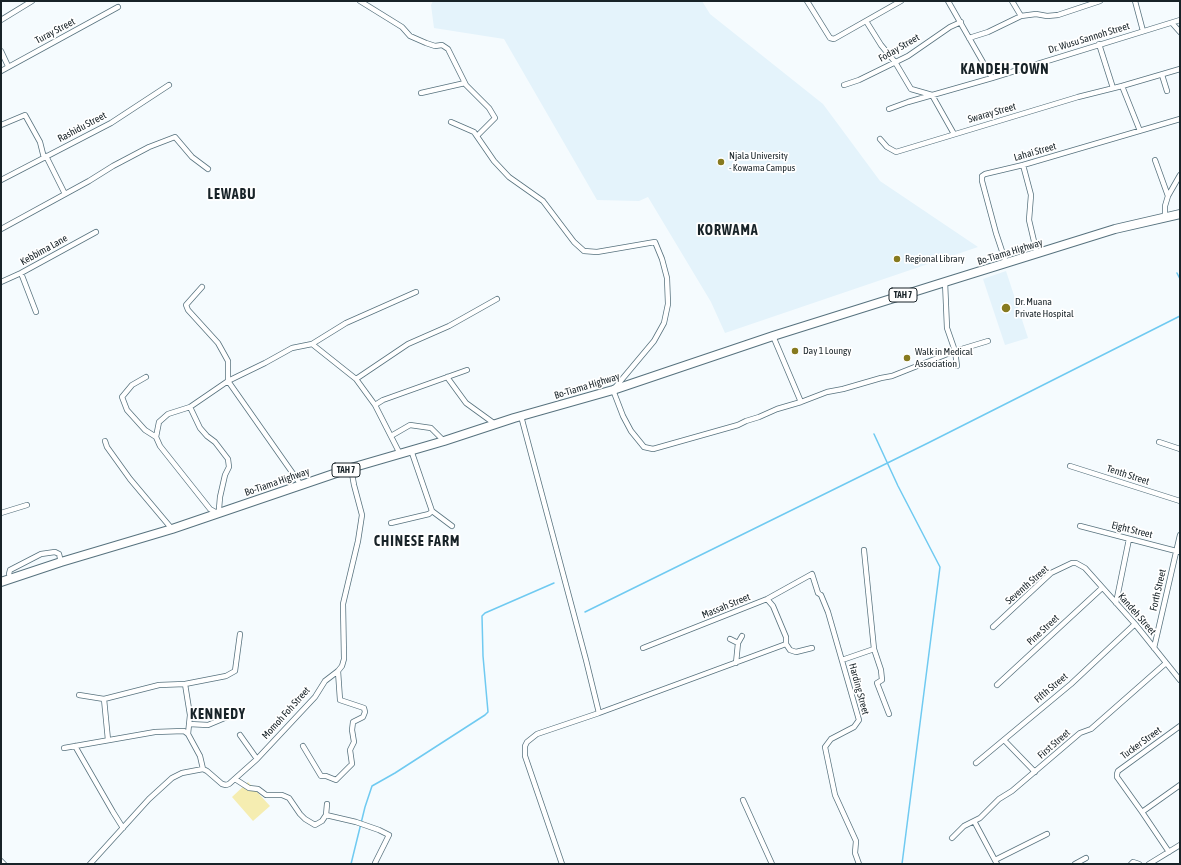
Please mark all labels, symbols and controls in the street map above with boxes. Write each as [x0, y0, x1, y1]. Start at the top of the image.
street label: Turay Street [33, 15, 77, 47]
street label: Dr. Wusu Sannoh Street [1047, 20, 1131, 56]
street label: Foday Street [876, 31, 922, 65]
district label: KANDEH TOWN [960, 62, 1050, 78]
street label: Swaray Street [967, 100, 1017, 126]
street label: Rashidu Street [56, 109, 108, 145]
street label: Lahai Street [1012, 140, 1058, 164]
place label: Njala University - Kowama Campus [729, 150, 795, 174]
marker: Njala University - Kowama Campus [716, 157, 726, 167]
district label: LEWABU [207, 187, 257, 203]
district label: KORWAMA [697, 223, 759, 239]
street label: Kebbima Lane [18, 232, 70, 268]
street label: Bo-Tiama Highway [976, 236, 1044, 268]
place label: Regional Library [905, 253, 965, 265]
marker: Regional Library [892, 254, 902, 264]
road number: TAH 7 [889, 288, 917, 302]
place label: Dr. Muana Private Hospital [1015, 296, 1074, 320]
marker: Dr. Muana Private Hospital [1000, 302, 1012, 314]
place label: Day 1 Loungy [803, 345, 851, 357]
marker: Day 1 Loungy [790, 346, 800, 356]
place label: Walk in Medical Association [915, 346, 973, 370]
marker: Walk in Medical Association [902, 353, 912, 363]
street label: Bo-Tiama Highway [553, 370, 621, 402]
street label: Tenth Street [1105, 462, 1151, 488]
road number: TAH 7 [332, 463, 360, 477]
street label: Bo-Tiama Highway [243, 465, 311, 499]
street label: Eight Street [1110, 519, 1154, 541]
district label: CHINESE FARM [374, 534, 460, 550]
street label: Seventh Street [1003, 563, 1051, 607]
street label: Forth Street [1147, 568, 1169, 612]
street label: Massah Street [700, 591, 752, 621]
street label: Kandeh Street [1116, 591, 1158, 637]
street label: Pine Street [1024, 612, 1062, 648]
street label: Harding Street [846, 662, 872, 716]
street label: Fifth Street [1032, 671, 1070, 705]
street label: Momoh Foh Street [259, 684, 313, 742]
district label: KENNEDY [190, 707, 246, 723]
street label: Tucker Street [1118, 724, 1164, 762]
street label: First Street [1035, 727, 1073, 761]

